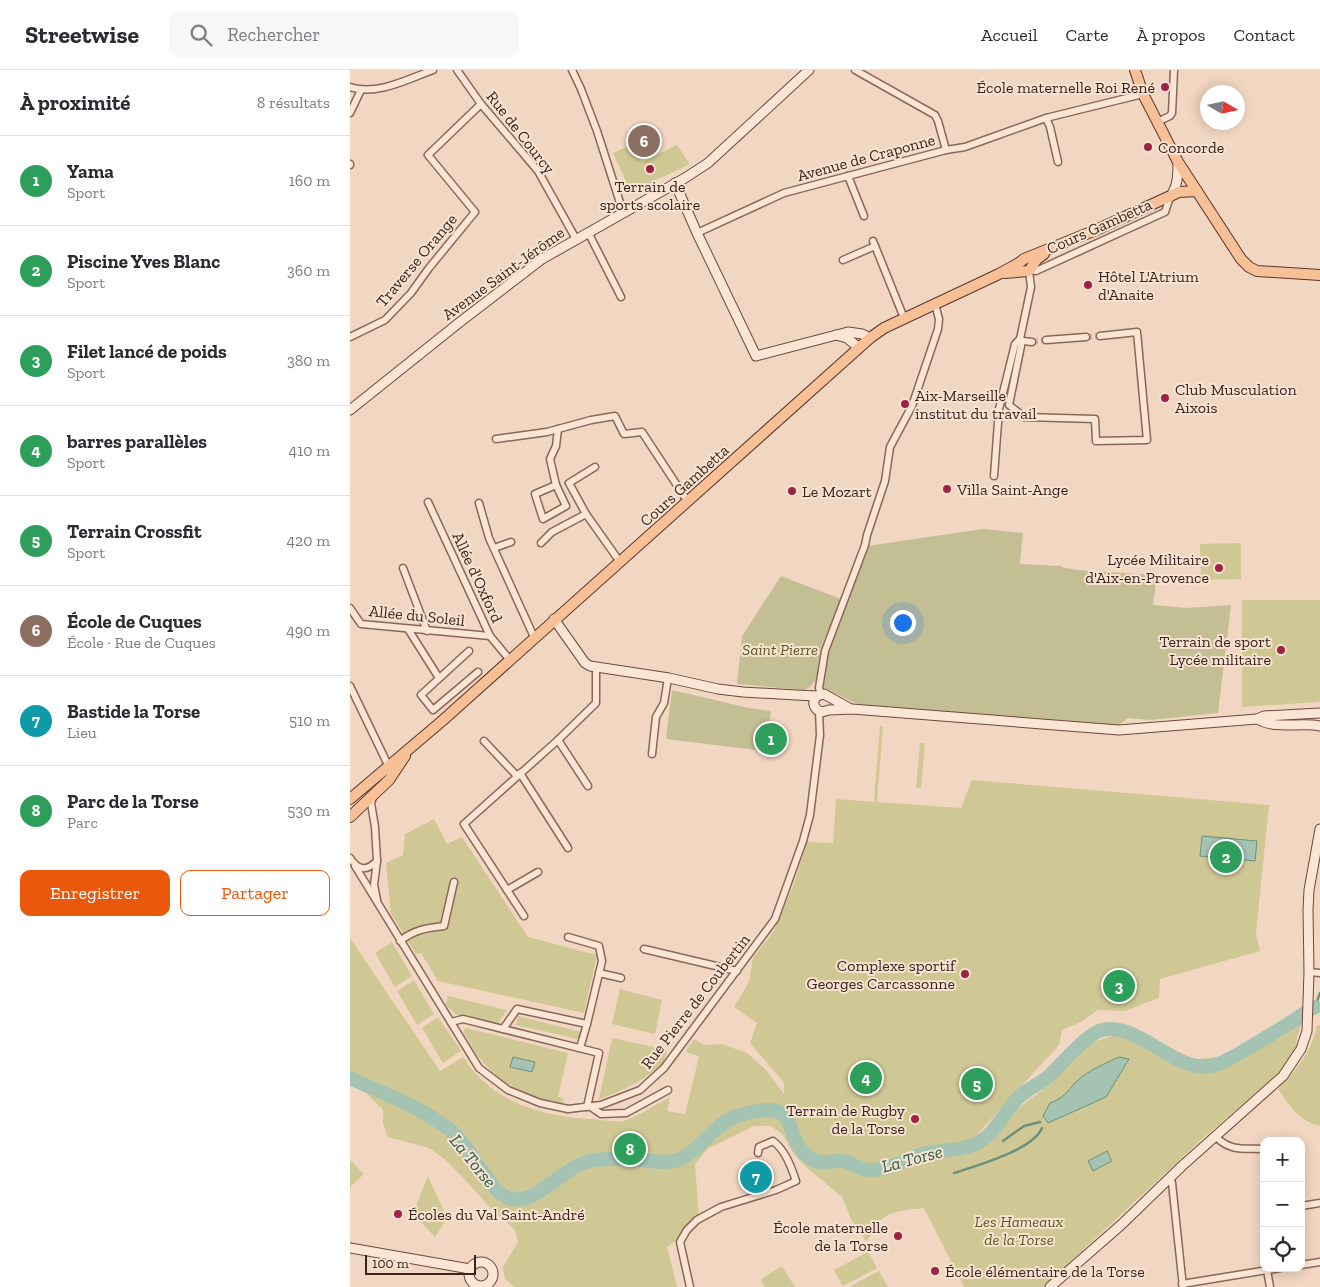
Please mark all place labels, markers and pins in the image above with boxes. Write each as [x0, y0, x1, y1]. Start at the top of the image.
place label: École maternelle Roi René [977, 78, 1155, 97]
marker: École maternelle Roi René [1159, 81, 1171, 93]
pin: 6 [628, 122, 660, 160]
place label: Concorde [1158, 138, 1224, 157]
marker: Concorde [1142, 141, 1154, 153]
marker: Terrain de sports scolaire [644, 163, 656, 175]
place label: Terrain de sports scolaire [600, 177, 700, 214]
place label: Hôtel L'Atrium d'Anaite [1098, 267, 1199, 304]
marker: Hôtel L'Atrium d'Anaite [1082, 279, 1094, 291]
place label: Club Musculation Aixois [1175, 380, 1297, 417]
place label: Aix-Marseille institut du travail [915, 386, 1037, 423]
marker: Club Musculation Aixois [1159, 392, 1171, 404]
marker: Aix-Marseille institut du travail [899, 398, 911, 410]
place label: Villa Saint-Ange [956, 480, 1068, 499]
place label: Le Mozart [802, 482, 872, 501]
marker: Villa Saint-Ange [941, 483, 953, 495]
marker: Le Mozart [786, 485, 798, 497]
place label: Lycée Militaire d'Aix-en-Provence [1085, 550, 1209, 587]
marker: Lycée Militaire d'Aix-en-Provence [1213, 562, 1225, 574]
place label: Terrain de sport Lycée militaire [1160, 632, 1271, 669]
marker: Terrain de sport Lycée militaire [1275, 644, 1287, 656]
pin: 1 [755, 720, 787, 758]
pin: 2 [1210, 838, 1242, 876]
place label: Complexe sportif Georges Carcassonne [807, 956, 957, 993]
pin: 3 [1103, 967, 1135, 1005]
marker: Complexe sportif Georges Carcassonne [959, 968, 971, 980]
pin: 4 [850, 1059, 882, 1097]
pin: 5 [961, 1065, 993, 1103]
place label: Terrain de Rugby de la Torse [786, 1101, 906, 1138]
marker: Terrain de Rugby de la Torse [909, 1113, 921, 1125]
pin: 8 [614, 1130, 646, 1168]
pin: 7 [740, 1158, 772, 1196]
place label: Écoles du Val Saint-André [408, 1205, 585, 1224]
marker: Écoles du Val Saint-André [392, 1208, 404, 1220]
place label: École maternelle de la Torse [773, 1218, 888, 1255]
marker: École maternelle de la Torse [892, 1230, 904, 1242]
place label: École élémentaire de la Torse [945, 1262, 1145, 1281]
marker: École élémentaire de la Torse [929, 1265, 941, 1277]

